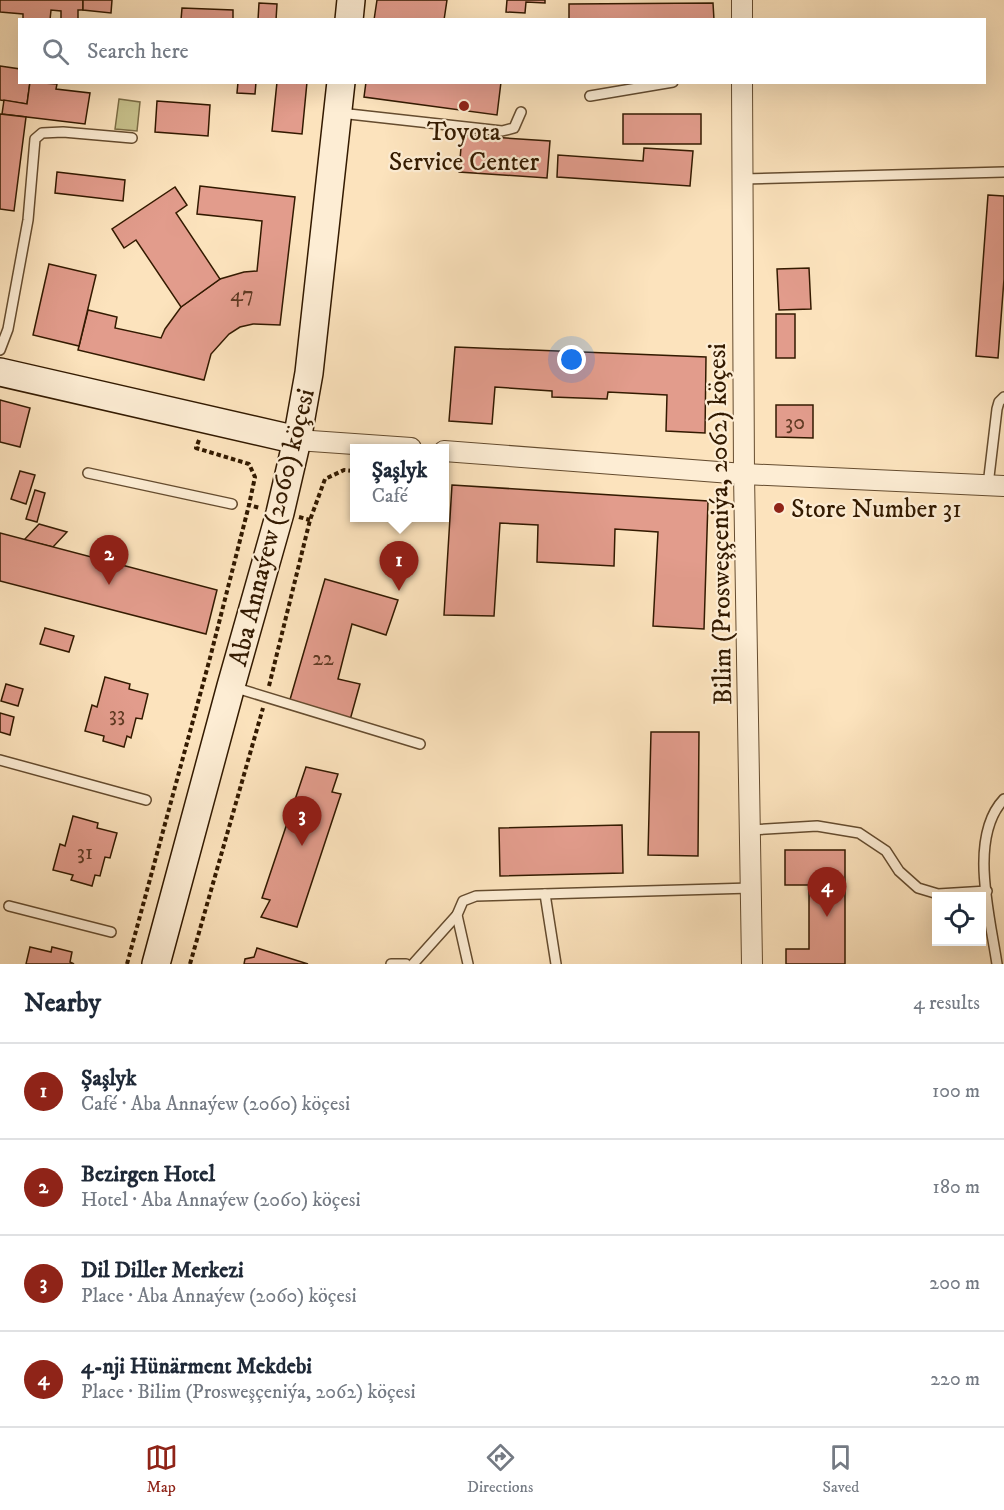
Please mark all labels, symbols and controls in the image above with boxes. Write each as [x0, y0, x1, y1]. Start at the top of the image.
search box [18, 18, 986, 84]
icon: search [39, 35, 72, 68]
text: Search here [87, 38, 189, 65]
marker: Toyota Service Center [457, 99, 471, 113]
place label: Toyota Service Center [389, 116, 540, 179]
house number: 47 [230, 281, 254, 308]
street label: Bilim (Prosweşçeniýa, 2062) köçesi [701, 343, 740, 705]
your location [557, 345, 586, 374]
street label: Aba Annaýew (2060) köçesi [222, 385, 323, 670]
house number: 30 [785, 409, 805, 436]
popup [350, 444, 449, 522]
text: Şaşlyk [372, 457, 427, 484]
text: Café [372, 484, 408, 509]
place label: Store Number 31 [791, 493, 962, 526]
marker: Store Number 31 [772, 501, 786, 515]
pin: 2 [90, 536, 128, 585]
pin: 1 [380, 542, 418, 591]
house number: 22 [312, 645, 334, 672]
house number: 33 [109, 701, 125, 728]
pin: 3 [282, 796, 322, 846]
house number: 31 [77, 839, 93, 866]
pin: 4 [808, 868, 846, 917]
map controls [932, 892, 986, 946]
button: locate [932, 892, 986, 946]
text: Nearby [24, 987, 101, 1020]
text: 4 results [913, 991, 980, 1016]
text: Şaşlyk [81, 1065, 137, 1092]
text: 1 [40, 1079, 47, 1104]
text: 100 m [932, 1079, 980, 1104]
text: Café · Aba Annaýew (2060) köçesi [81, 1092, 350, 1117]
text: Bezirgen Hotel [81, 1161, 215, 1188]
text: 2 [39, 1175, 48, 1200]
text: 180 m [933, 1175, 980, 1200]
text: Hotel · Aba Annaýew (2060) köçesi [81, 1188, 361, 1213]
text: Dil Diller Merkezi [81, 1257, 244, 1284]
text: 3 [40, 1271, 47, 1296]
text: 200 m [929, 1271, 980, 1296]
text: Place · Aba Annaýew (2060) köçesi [81, 1284, 357, 1309]
text: 4-nji Hünärment Mekdebi [81, 1353, 312, 1380]
text: 4 [38, 1367, 49, 1392]
text: 220 m [930, 1367, 980, 1392]
text: Place · Bilim (Prosweşçeniýa, 2062) köçesi [81, 1380, 416, 1405]
tab: Map [145, 1441, 178, 1497]
tab: Directions [467, 1441, 533, 1497]
tab: Saved [823, 1441, 859, 1497]

